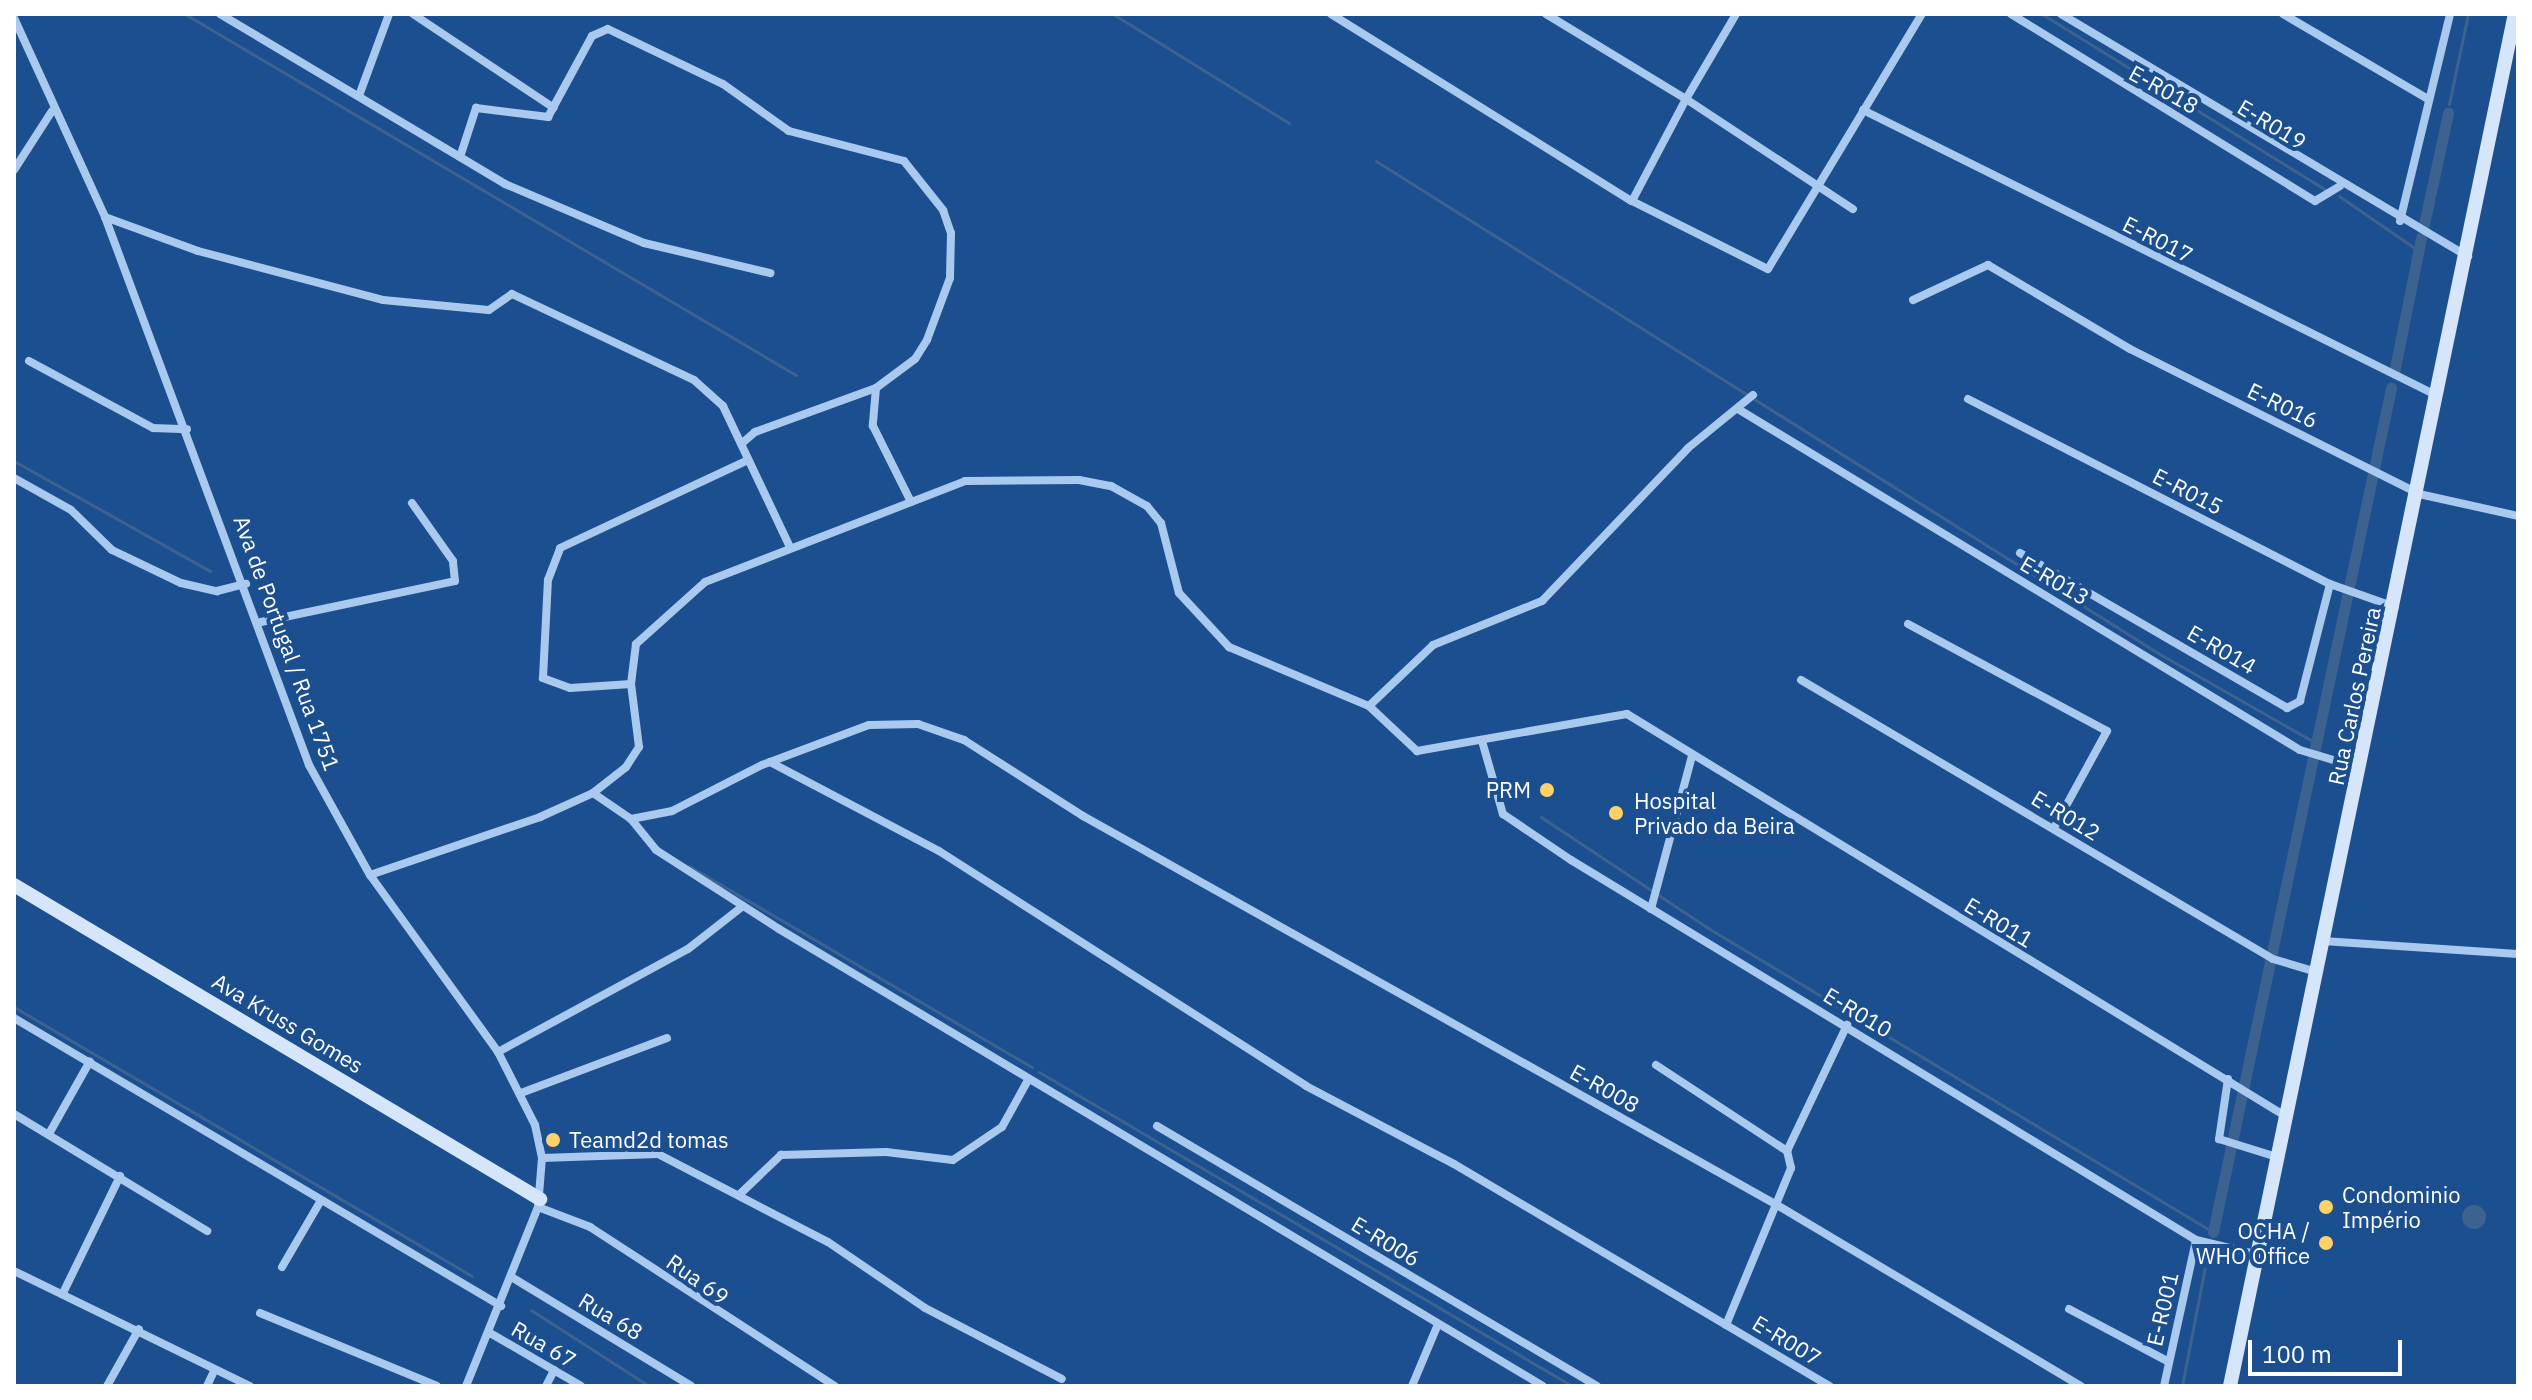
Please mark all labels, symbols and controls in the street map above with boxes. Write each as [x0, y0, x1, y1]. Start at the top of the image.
street label: E-R018 [2125, 59, 2203, 119]
street label: E-R019 [2233, 93, 2311, 155]
street label: E-R017 [2118, 210, 2198, 268]
street label: E-R016 [2243, 377, 2323, 433]
street label: E-R015 [2148, 462, 2228, 520]
street label: Ava de Portugal / Rua 1751 [229, 512, 345, 774]
street label: E-R013 [2016, 550, 2094, 610]
street label: Rua Carlos Pereira [2322, 605, 2386, 787]
street label: E-R014 [2183, 619, 2261, 679]
place label: PRM [1486, 777, 1531, 803]
marker: PRM [1538, 781, 1556, 799]
street label: E-R012 [2027, 784, 2105, 846]
place label: Hospital Privado da Beira [1634, 787, 1795, 838]
marker: Hospital Privado da Beira [1605, 802, 1627, 824]
street label: E-R011 [1960, 891, 2038, 953]
street label: Ava Kruss Gomes [208, 967, 368, 1079]
street label: E-R010 [1819, 981, 1897, 1043]
street label: E-R008 [1566, 1058, 1644, 1118]
place label: Teamd2d tomas [569, 1127, 729, 1153]
marker: Teamd2d tomas [544, 1131, 562, 1149]
place label: Condominio Império [2342, 1181, 2461, 1232]
marker: Condominio Império [2317, 1198, 2335, 1216]
street label: E-R006 [1347, 1210, 1425, 1272]
place label: OCHA / WHO Office [2196, 1217, 2310, 1268]
marker: OCHA / WHO Office [2317, 1234, 2335, 1252]
street label: Rua 69 [662, 1248, 734, 1310]
street label: E-R001 [2141, 1269, 2183, 1349]
street label: Rua 68 [574, 1287, 648, 1345]
street label: E-R007 [1748, 1309, 1826, 1371]
street label: Rua 67 [507, 1315, 581, 1373]
scale bar [2252, 1324, 2406, 1374]
text: 100 m [2262, 1338, 2332, 1370]

